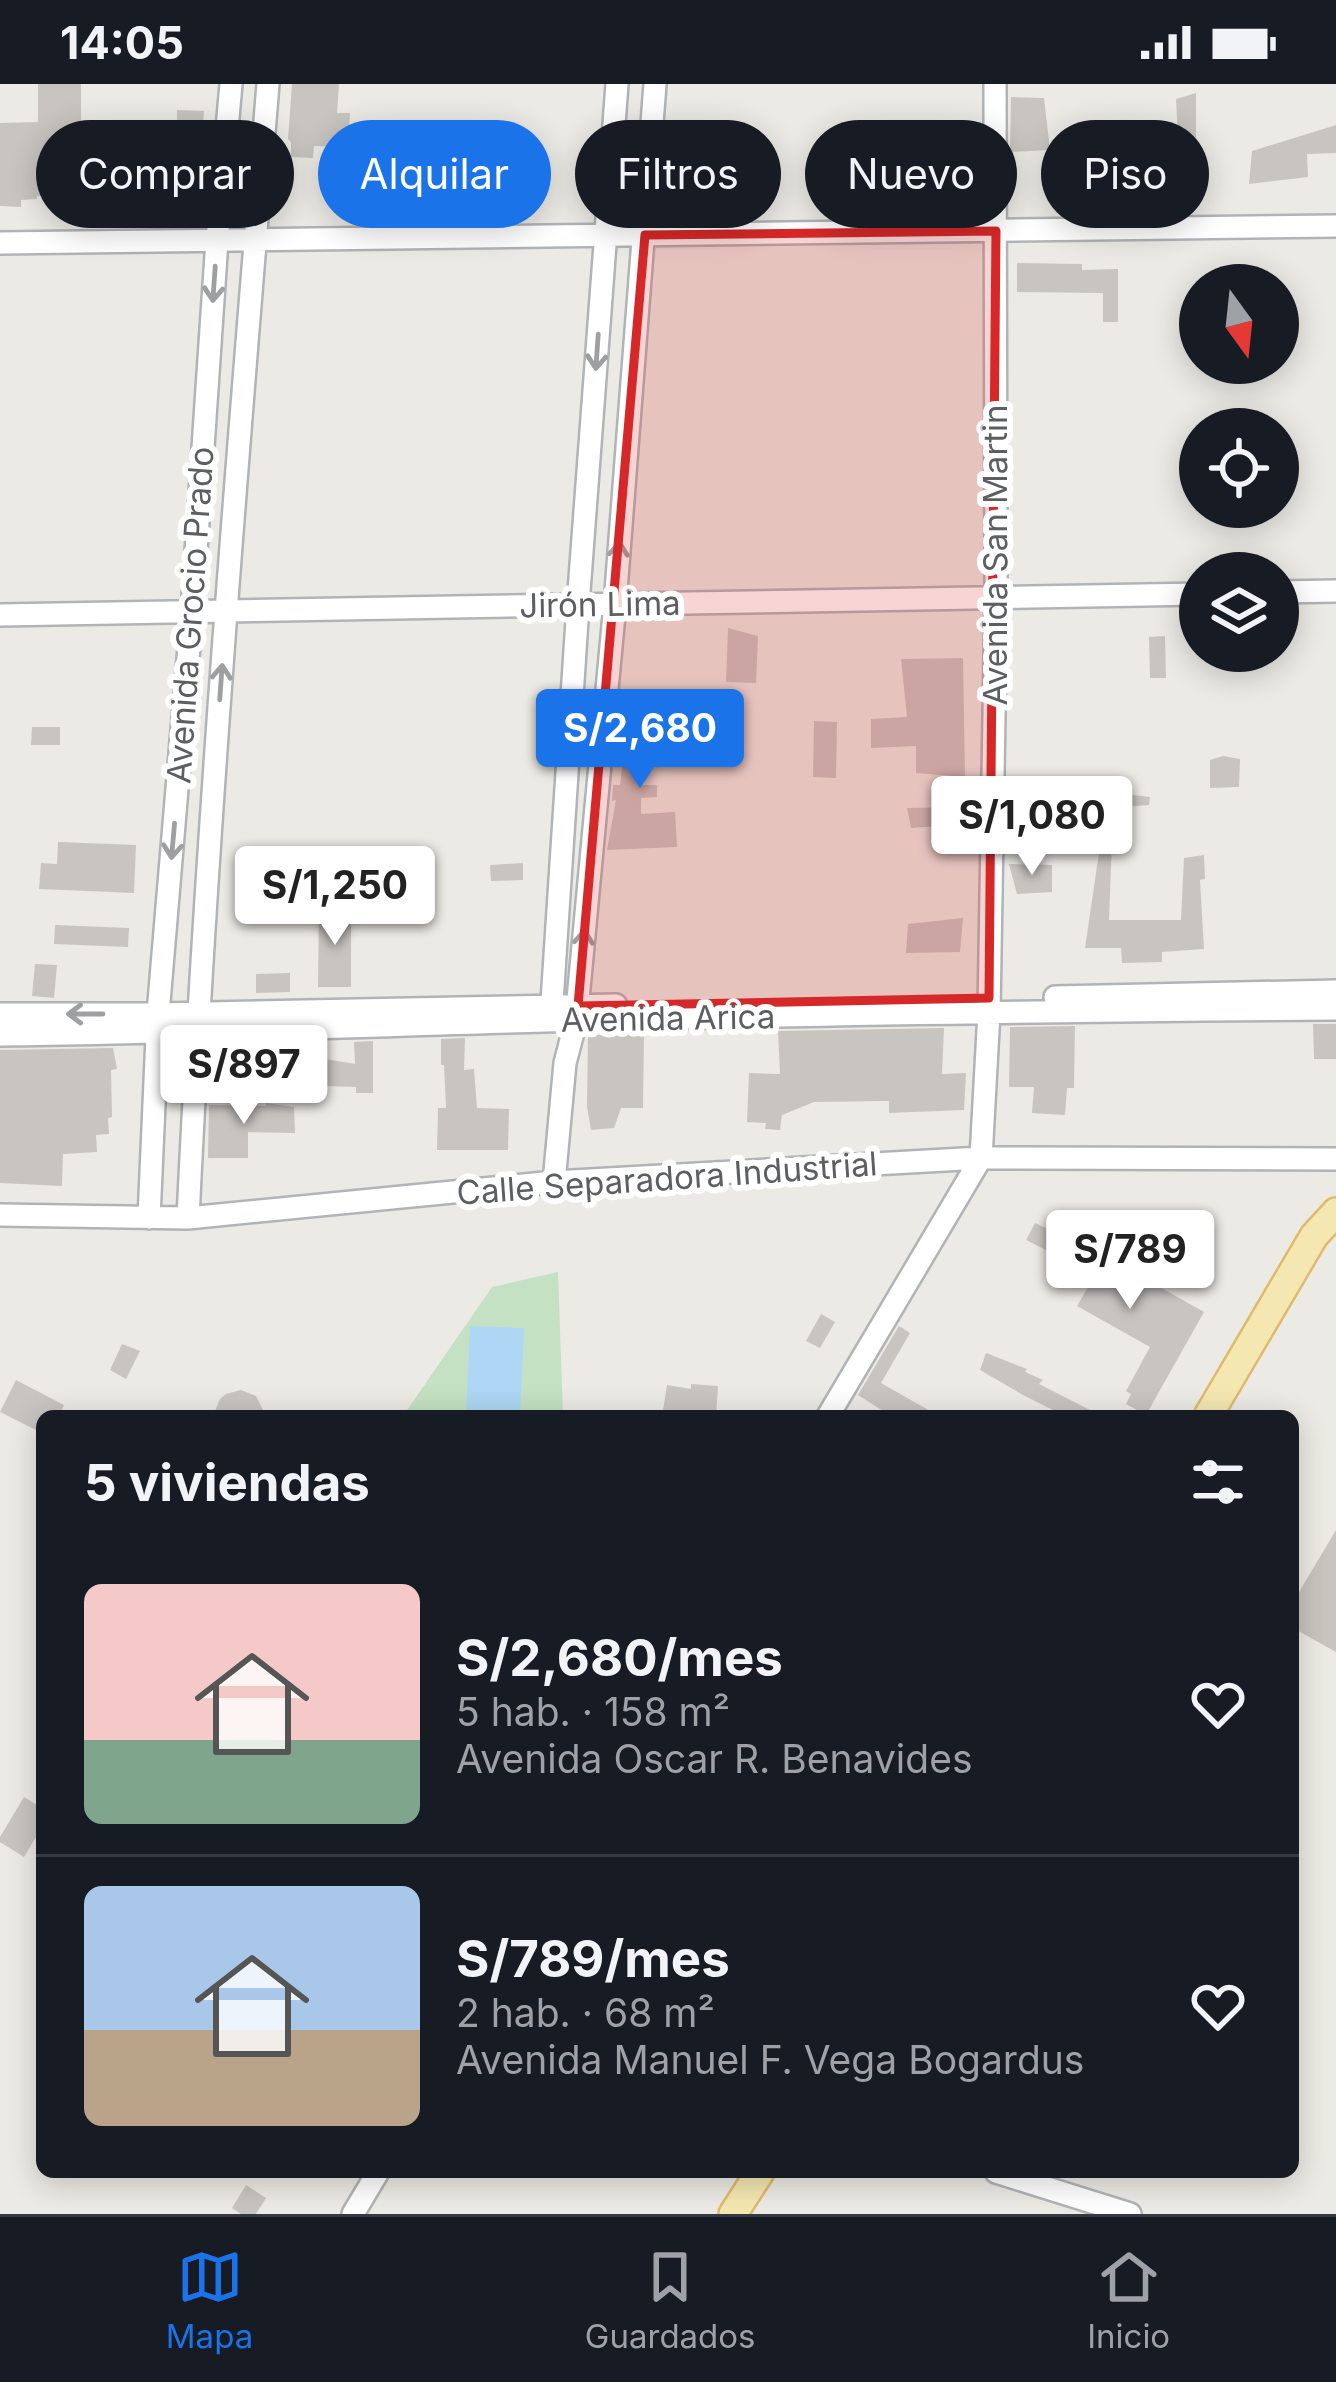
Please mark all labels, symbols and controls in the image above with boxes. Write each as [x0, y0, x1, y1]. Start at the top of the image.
text: 14:05 [60, 15, 184, 70]
chip: Comprar [36, 120, 294, 228]
chip: Alquilar [318, 120, 551, 228]
chip: Filtros [575, 120, 781, 228]
chip: Nuevo [805, 120, 1017, 228]
chip: Piso [1041, 120, 1209, 228]
one-way arrow [202, 264, 225, 303]
north arrow [1179, 264, 1299, 384]
map controls [1179, 264, 1299, 672]
one-way arrow [586, 332, 609, 371]
street label: Avenida San Martin [975, 404, 1015, 706]
button: locate [1179, 408, 1299, 528]
street label: Avenida Grocio Prado [158, 445, 222, 785]
one-way arrow [607, 540, 630, 579]
button: layers [1179, 552, 1299, 672]
street label: Jirón Lima [519, 583, 681, 625]
one-way arrow [209, 663, 232, 702]
pin: S/2,680 [529, 689, 751, 791]
text: S/2,680 [563, 704, 717, 751]
pin: S/1,080 [921, 776, 1143, 878]
text: S/1,080 [958, 791, 1106, 838]
one-way arrow [161, 821, 184, 860]
pin: S/1,250 [224, 846, 446, 948]
text: S/1,250 [262, 861, 408, 908]
one-way arrow [572, 929, 595, 968]
street label: Avenida Arica [560, 996, 776, 1040]
one-way arrow [66, 1003, 105, 1025]
pin: S/897 [160, 1025, 328, 1127]
text: S/897 [187, 1040, 301, 1087]
street label: Calle Separadora Industrial [455, 1143, 879, 1213]
pin: S/789 [1046, 1210, 1214, 1312]
text: S/789 [1073, 1225, 1187, 1272]
icon: filters [1185, 1449, 1251, 1515]
text: 5 viviendas [84, 1452, 370, 1513]
text: S/2,680/mes [456, 1627, 783, 1688]
icon: home [180, 1632, 324, 1776]
icon: heart [1185, 1671, 1251, 1737]
text: 5 hab. · 158 m² [456, 1688, 730, 1735]
text: Avenida Oscar R. Benavides [456, 1735, 973, 1782]
text: S/789/mes [456, 1928, 730, 1989]
icon: home [180, 1934, 324, 2078]
icon: heart [1185, 1973, 1251, 2039]
text: 2 hab. · 68 m² [456, 1989, 715, 2036]
text: Avenida Manuel F. Vega Bogardus [456, 2036, 1084, 2083]
tab: Mapa [166, 2244, 253, 2356]
tab: Guardados [585, 2244, 756, 2356]
tab: Inicio [1087, 2244, 1170, 2356]

